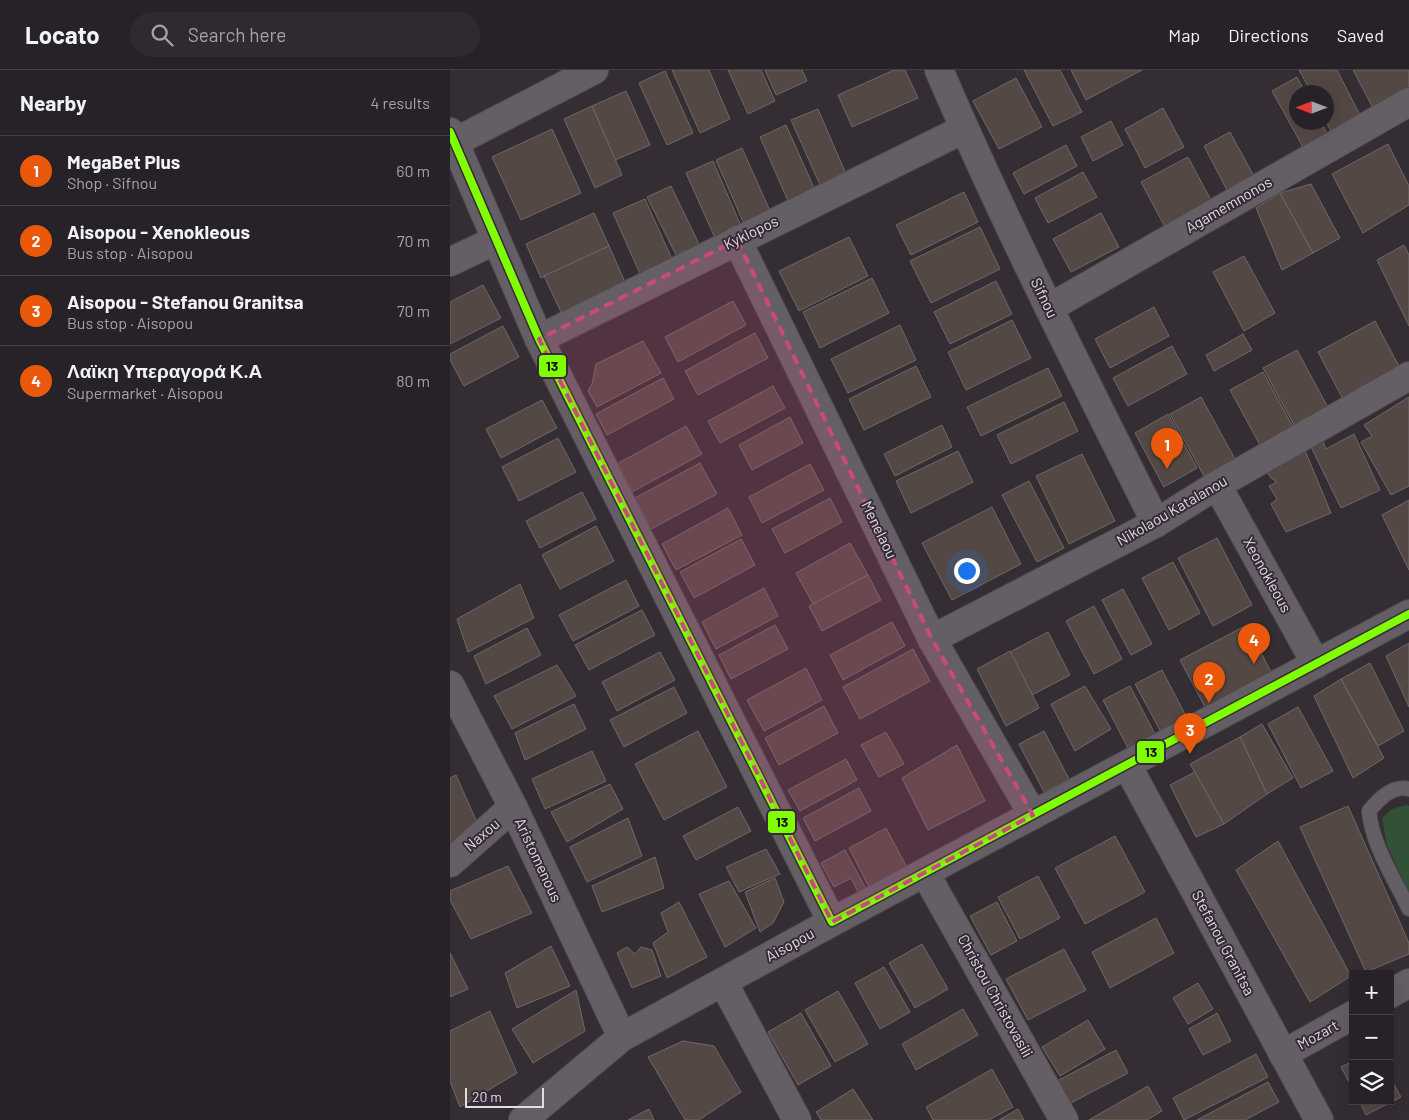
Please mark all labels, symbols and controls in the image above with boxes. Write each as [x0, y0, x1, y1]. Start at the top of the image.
search box [130, 12, 480, 57]
text: Locato [25, 20, 100, 49]
icon: search [148, 21, 176, 49]
text: Search here [188, 23, 286, 46]
text: Map [1168, 24, 1200, 46]
text: Directions [1228, 24, 1309, 46]
text: Saved [1337, 24, 1384, 46]
north arrow [1289, 85, 1334, 130]
text: Nearby [20, 90, 86, 115]
text: 4 results [370, 93, 430, 112]
text: MegaBet Plus [67, 150, 180, 173]
text: 1 [33, 161, 39, 180]
text: 60 m [396, 161, 430, 180]
street label: Agamemnonos [1182, 172, 1275, 236]
text: Shop · Sifnou [67, 173, 157, 192]
street label: Kyklopos [720, 211, 781, 253]
text: Aisopou - Xenokleous [67, 220, 250, 243]
text: 2 [32, 231, 40, 250]
text: 70 m [397, 231, 430, 250]
text: Bus stop · Aisopou [67, 243, 193, 262]
street label: Sifnou [1028, 275, 1062, 320]
text: Aisopou - Stefanou Granitsa [67, 290, 303, 313]
text: 3 [32, 301, 40, 320]
text: 70 m [397, 301, 430, 320]
text: Bus stop · Aisopou [67, 313, 193, 332]
line badge: 13 [538, 354, 567, 378]
text: 13 [546, 357, 558, 374]
text: Λαϊκη Υπεραγορά Κ.Α [67, 359, 262, 382]
text: 4 [31, 371, 41, 390]
text: 80 m [396, 371, 430, 390]
text: Supermarket · Aisopou [67, 383, 223, 402]
pin: 1 [1151, 428, 1183, 469]
street label: Nikolaou Katalanou [1113, 471, 1230, 549]
street label: Menelaou [858, 498, 902, 561]
street label: Xeonokleous [1240, 534, 1296, 615]
your location [954, 558, 980, 584]
pin: 4 [1238, 623, 1270, 664]
pin: 2 [1193, 662, 1225, 703]
pin: 3 [1174, 713, 1206, 754]
line badge: 13 [1136, 740, 1165, 764]
text: 13 [1145, 743, 1157, 760]
line badge: 13 [767, 810, 796, 834]
text: 13 [776, 813, 788, 830]
street label: Naxou [460, 814, 503, 854]
street label: Aristomenous [512, 815, 566, 904]
street label: Stefanou Granitsa [1189, 887, 1259, 998]
street label: Aisopou [762, 923, 817, 965]
street label: Christou Christovasili [955, 931, 1037, 1060]
map controls [1349, 970, 1394, 1105]
button: + [1349, 970, 1394, 1015]
street label: Mozart [1294, 1015, 1341, 1053]
button: − [1349, 1015, 1394, 1060]
button: layers [1349, 1060, 1394, 1105]
scale bar [465, 1085, 544, 1108]
text: 20 m [472, 1088, 502, 1105]

